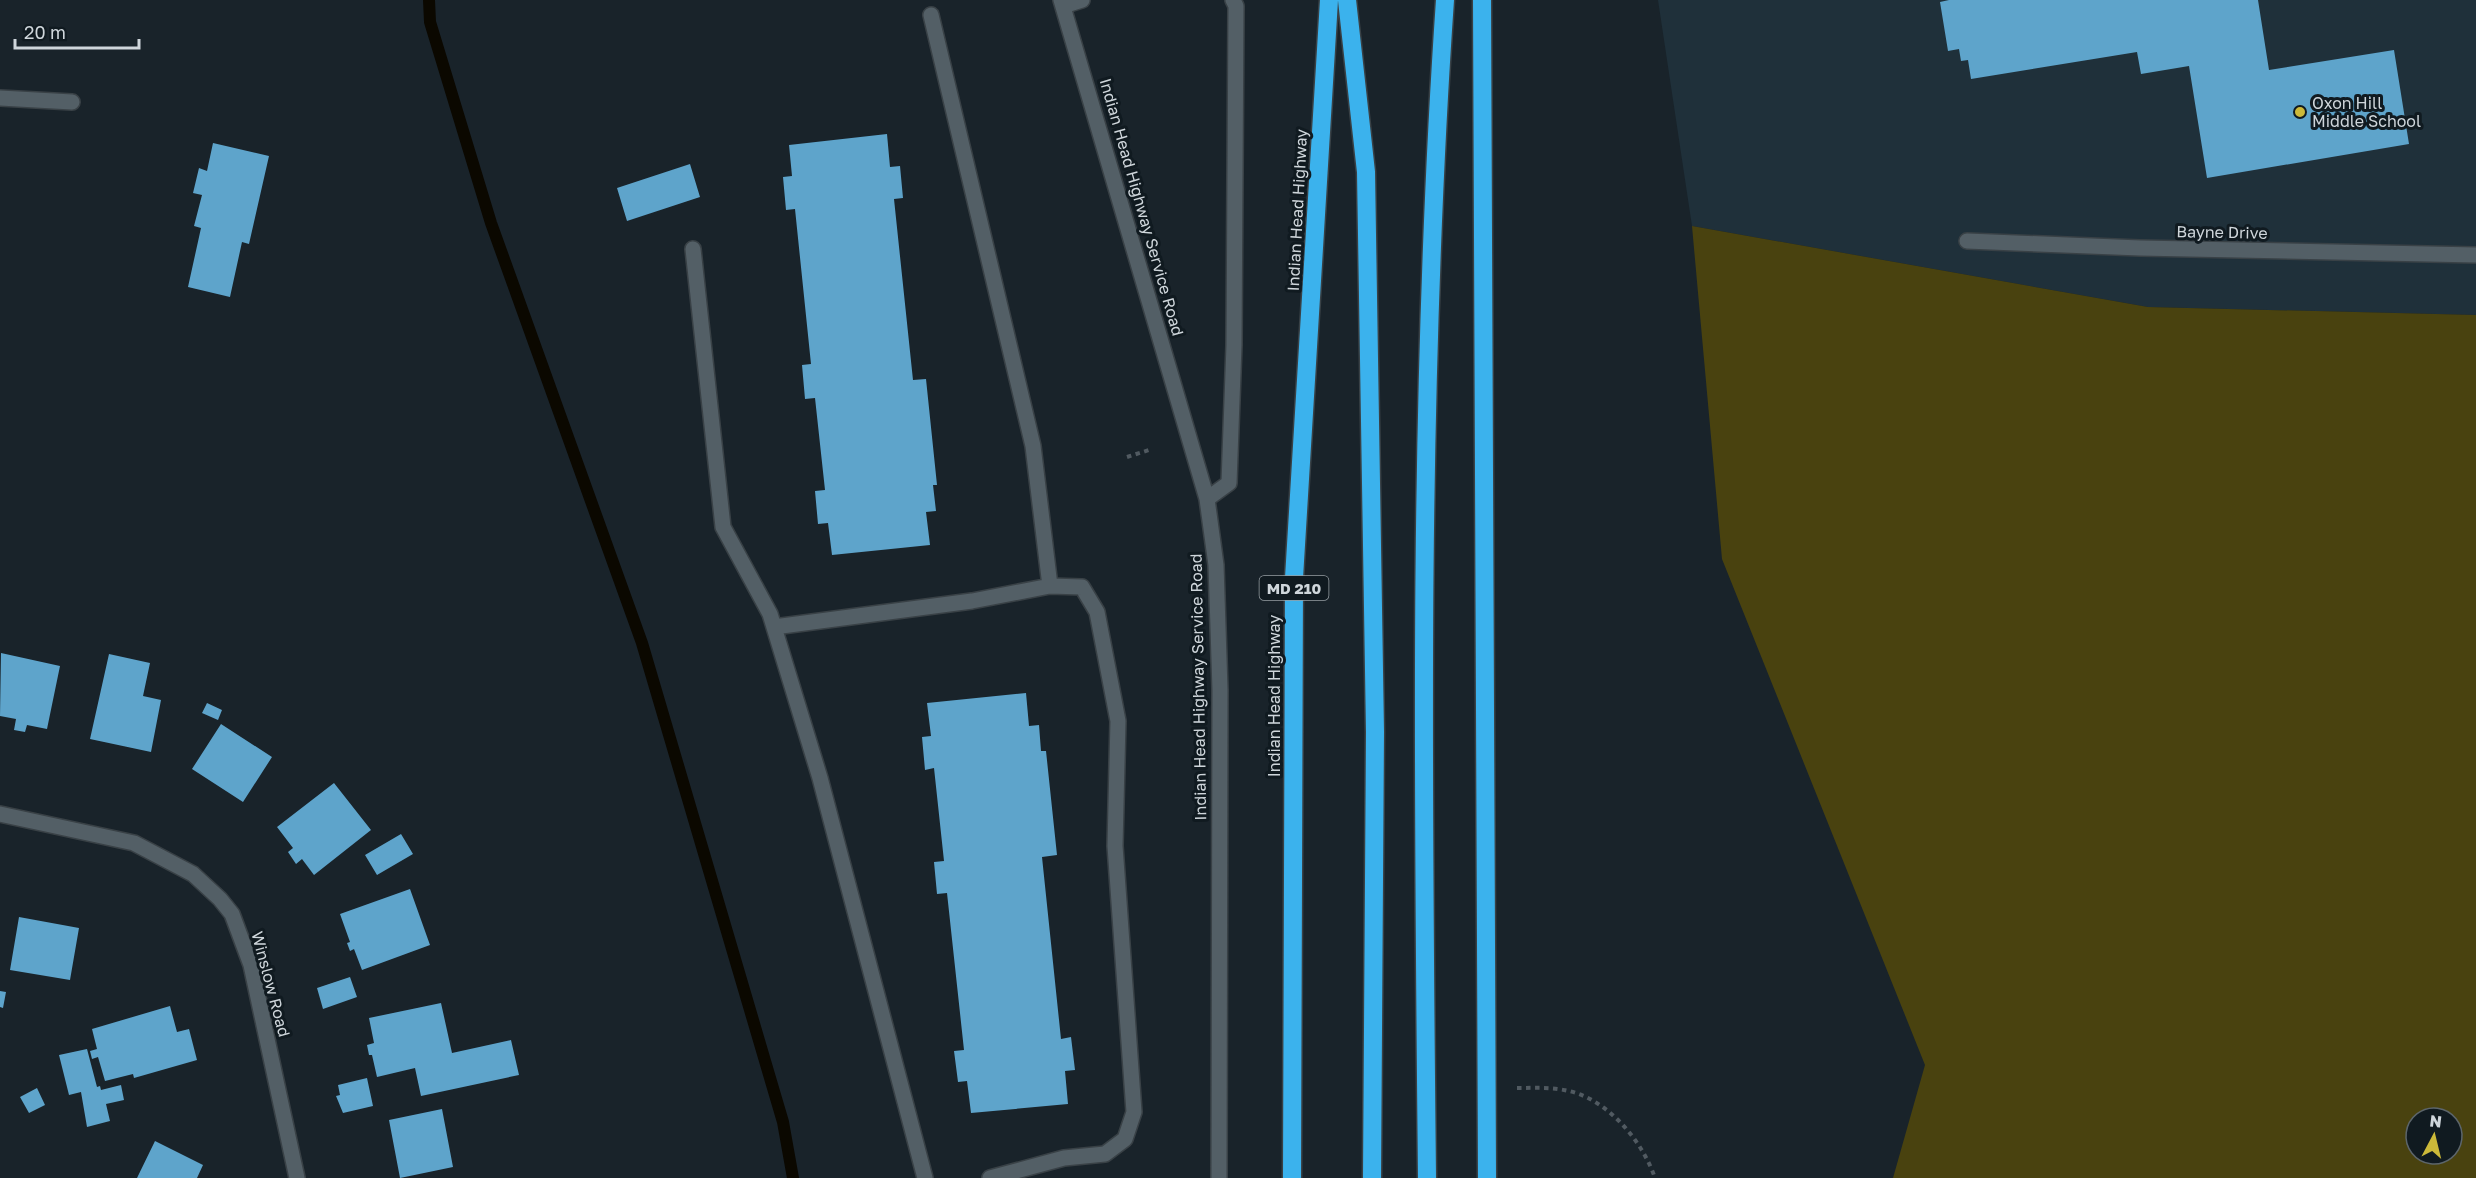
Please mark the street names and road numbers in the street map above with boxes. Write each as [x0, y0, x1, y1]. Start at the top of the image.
street label: Indian Head Highway Service Road [1096, 76, 1188, 338]
street label: Indian Head Highway [1283, 128, 1311, 292]
street label: Bayne Drive [2176, 221, 2268, 243]
street label: Indian Head Highway Service Road [1186, 553, 1210, 821]
road number: MD 210 [1260, 576, 1328, 600]
street label: Indian Head Highway [1264, 615, 1284, 777]
street label: Winslow Road [247, 929, 295, 1039]

